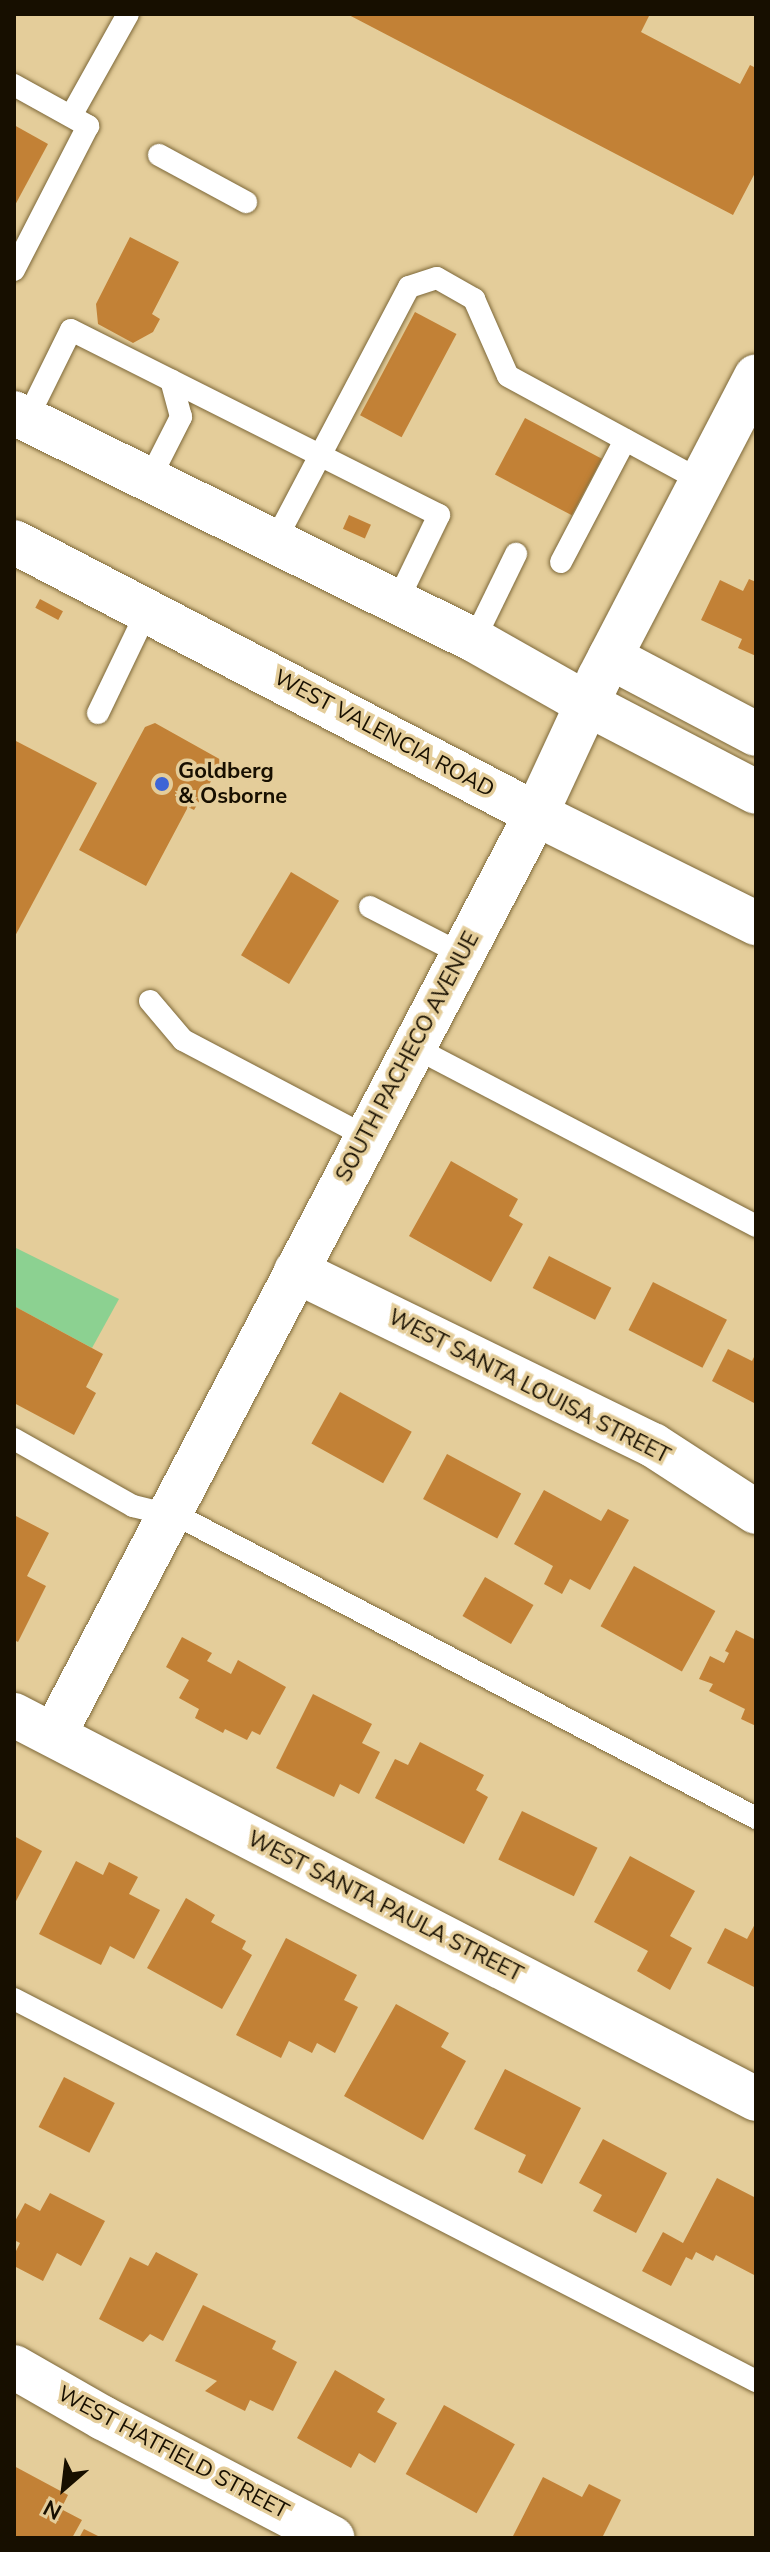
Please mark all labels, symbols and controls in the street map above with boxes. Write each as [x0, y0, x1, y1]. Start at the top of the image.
street label: WEST VALENCIA ROAD [269, 665, 499, 803]
place label: Goldberg & Osborne [178, 758, 287, 810]
marker: Goldberg & Osborne [153, 775, 171, 793]
street label: SOUTH PACHECO AVENUE [331, 928, 485, 1186]
street label: WEST SANTA LOUISA STREET [384, 1304, 674, 1470]
street label: WEST SANTA PAULA STREET [243, 1826, 527, 1988]
street label: WEST HATFIELD STREET [53, 2381, 293, 2525]
north arrow [24, 2448, 104, 2528]
text: N [38, 2492, 67, 2526]

